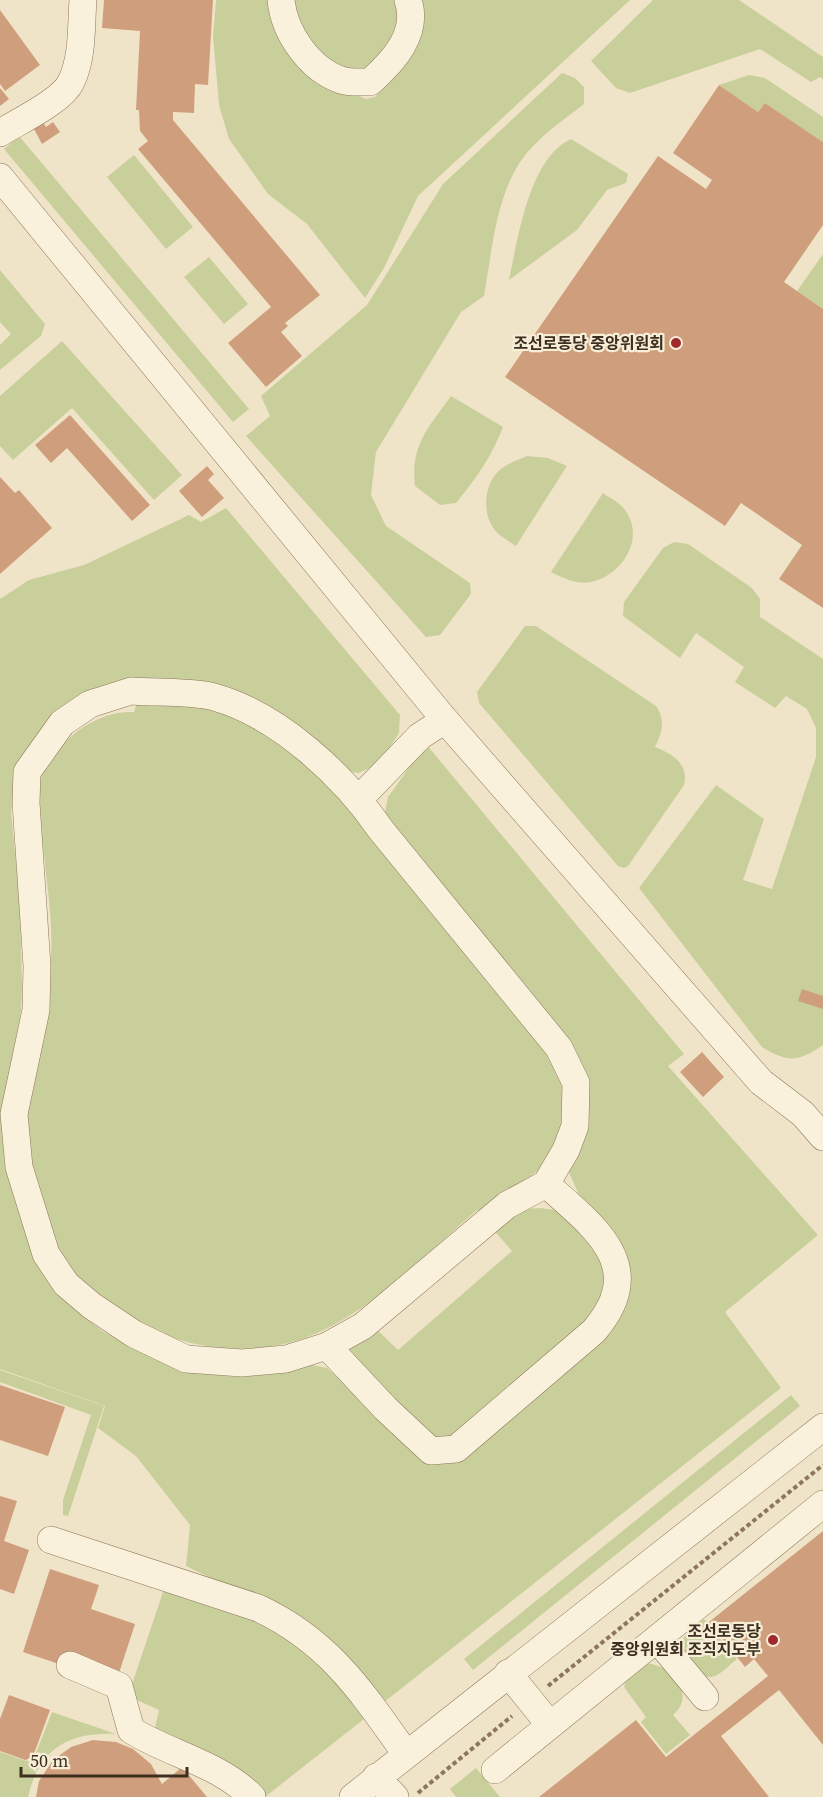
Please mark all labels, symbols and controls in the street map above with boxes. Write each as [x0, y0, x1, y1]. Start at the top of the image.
place label: 조선로동당 중앙위원회 [513, 332, 664, 354]
marker: 조선로동당 중앙위원회 [669, 336, 683, 350]
place label: 조선로동당 중앙위원회 조직지도부 [610, 1620, 761, 1660]
marker: 조선로동당 중앙위원회 조직지도부 [766, 1633, 780, 1647]
scale bar [21, 1740, 188, 1778]
text: 50 m [30, 1748, 68, 1773]

